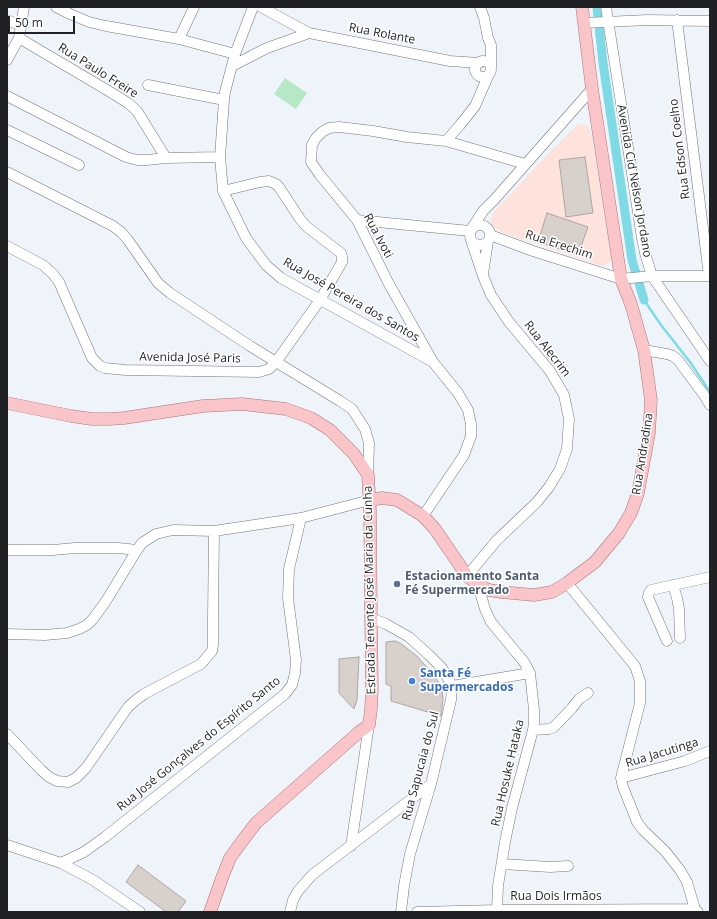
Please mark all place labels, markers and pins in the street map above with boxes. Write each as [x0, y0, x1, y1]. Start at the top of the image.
place label: Estacionamento Santa Fé Supermercado [405, 570, 539, 598]
marker: Estacionamento Santa Fé Supermercado [392, 579, 402, 589]
place label: Santa Fé Supermercados [420, 667, 513, 695]
marker: Santa Fé Supermercados [407, 676, 417, 686]

